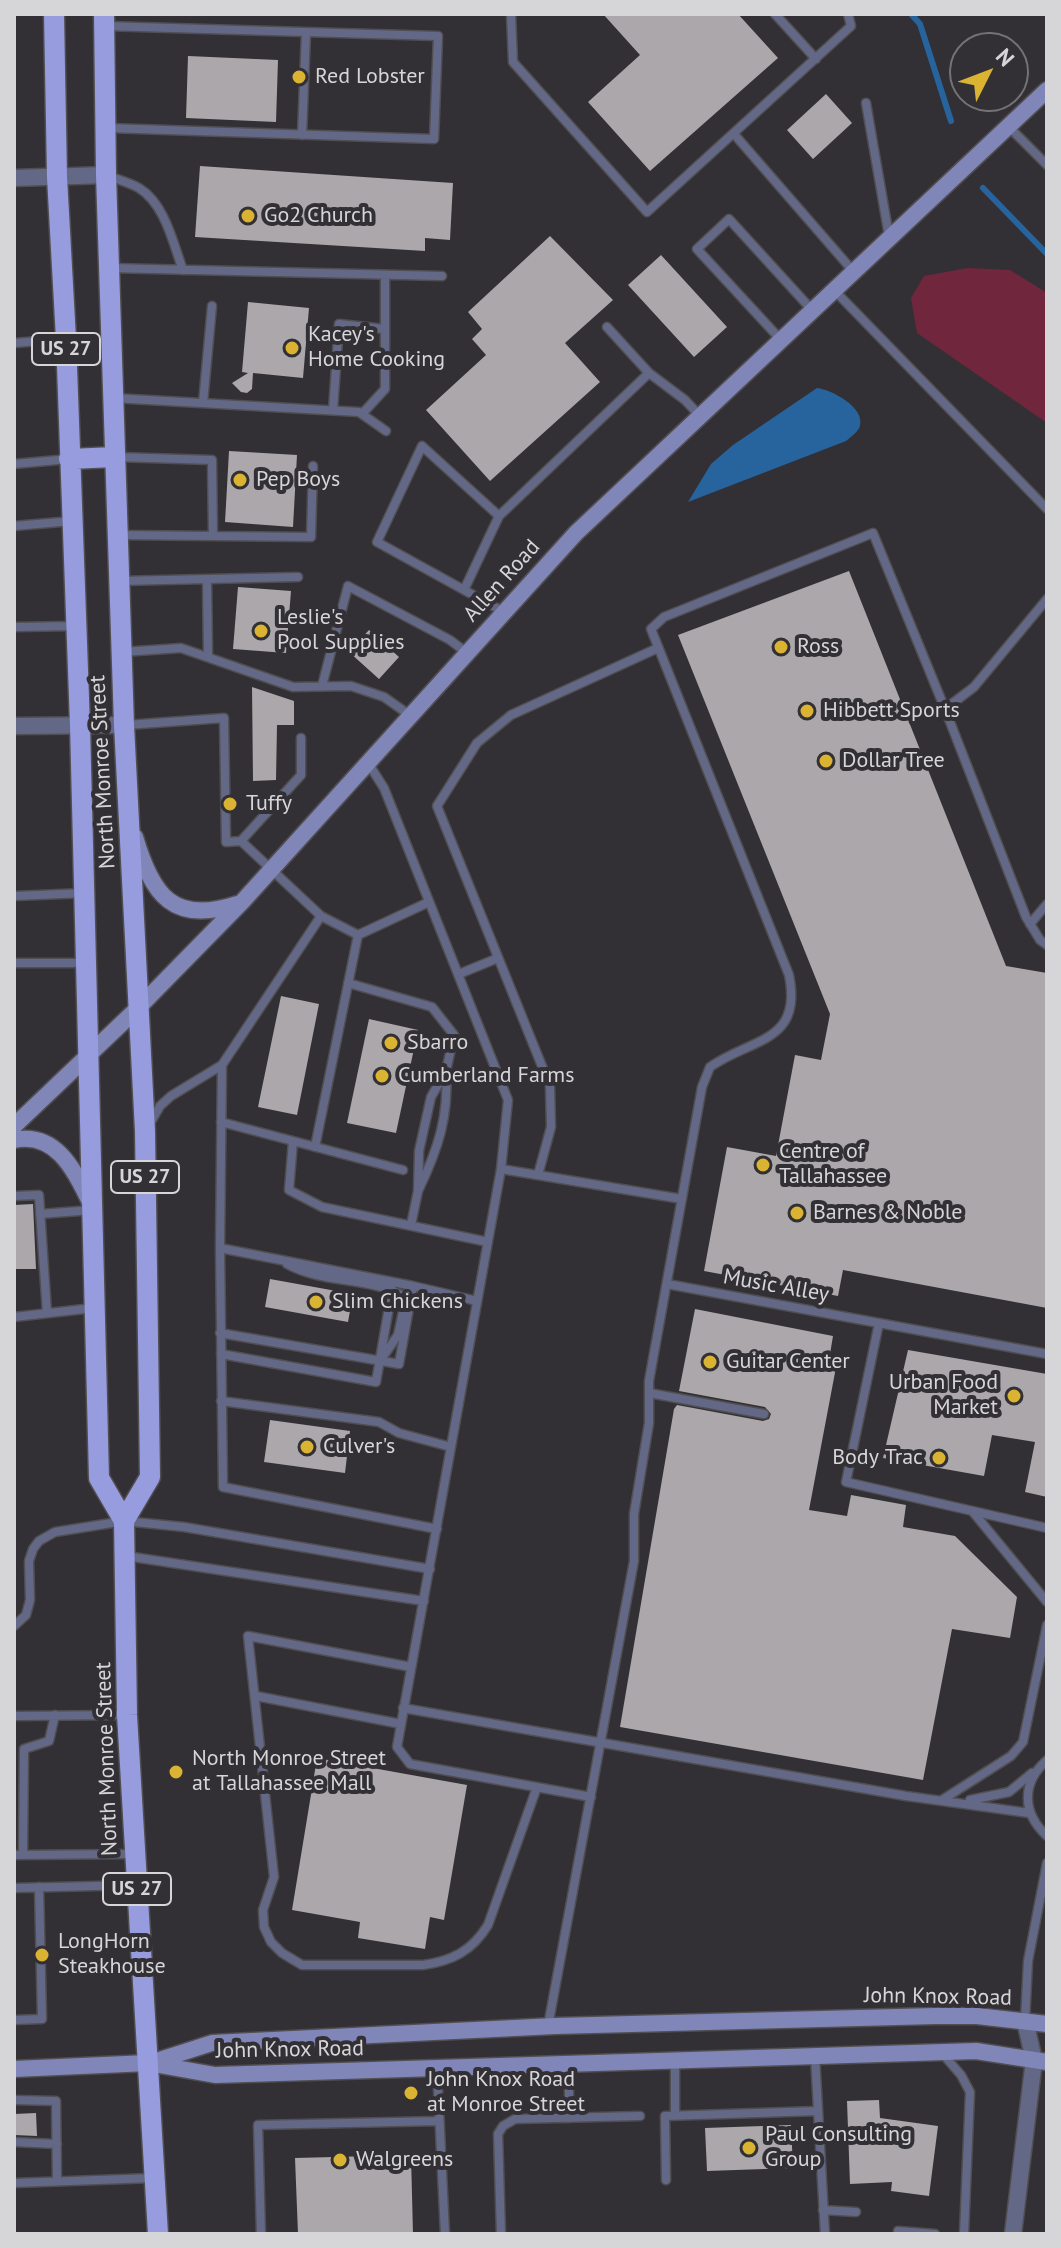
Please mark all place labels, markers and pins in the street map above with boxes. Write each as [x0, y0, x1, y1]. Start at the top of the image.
place label: Red Lobster [315, 64, 425, 90]
marker: Red Lobster [290, 68, 308, 86]
place label: Go2 Church [264, 203, 373, 229]
marker: Go2 Church [239, 207, 257, 225]
place label: Kacey's Home Cooking [308, 322, 445, 374]
marker: Kacey's Home Cooking [283, 339, 301, 357]
place label: Pep Boys [256, 467, 340, 493]
marker: Pep Boys [231, 471, 249, 489]
place label: Leslie's Pool Supplies [277, 605, 404, 656]
marker: Leslie's Pool Supplies [252, 622, 270, 640]
place label: Ross [797, 634, 839, 660]
marker: Ross [772, 638, 790, 656]
place label: Hibbett Sports [823, 698, 960, 724]
marker: Hibbett Sports [798, 702, 816, 720]
place label: Dollar Tree [842, 748, 945, 774]
marker: Dollar Tree [817, 752, 835, 770]
place label: Tuffy [246, 791, 292, 817]
marker: Tuffy [221, 795, 239, 813]
place label: Sbarro [407, 1030, 468, 1056]
marker: Sbarro [382, 1034, 400, 1052]
place label: Cumberland Farms [398, 1063, 574, 1089]
marker: Cumberland Farms [373, 1067, 391, 1085]
place label: Centre of Tallahassee [779, 1139, 887, 1190]
marker: Centre of Tallahassee [754, 1156, 772, 1174]
place label: Barnes & Noble [813, 1200, 962, 1226]
marker: Barnes & Noble [788, 1204, 806, 1222]
place label: Slim Chickens [332, 1289, 463, 1315]
marker: Slim Chickens [307, 1293, 325, 1311]
place label: Guitar Center [726, 1349, 850, 1375]
marker: Guitar Center [701, 1353, 719, 1371]
place label: Urban Food Market [889, 1370, 998, 1422]
marker: Urban Food Market [1005, 1387, 1023, 1405]
place label: Culver's [323, 1434, 395, 1460]
marker: Culver's [298, 1438, 316, 1456]
place label: Body Trac [832, 1445, 923, 1471]
marker: Body Trac [930, 1449, 948, 1467]
place label: North Monroe Street at Tallahassee Mall [192, 1746, 386, 1798]
marker: North Monroe Street at Tallahassee Mall [167, 1763, 185, 1781]
place label: LongHorn Steakhouse [58, 1929, 166, 1980]
marker: LongHorn Steakhouse [33, 1946, 51, 1964]
place label: John Knox Road at Monroe Street [427, 2067, 585, 2118]
marker: John Knox Road at Monroe Street [402, 2084, 420, 2102]
place label: Paul Consulting Group [765, 2122, 912, 2174]
marker: Paul Consulting Group [740, 2139, 758, 2157]
place label: Walgreens [356, 2147, 453, 2173]
marker: Walgreens [331, 2151, 349, 2169]

